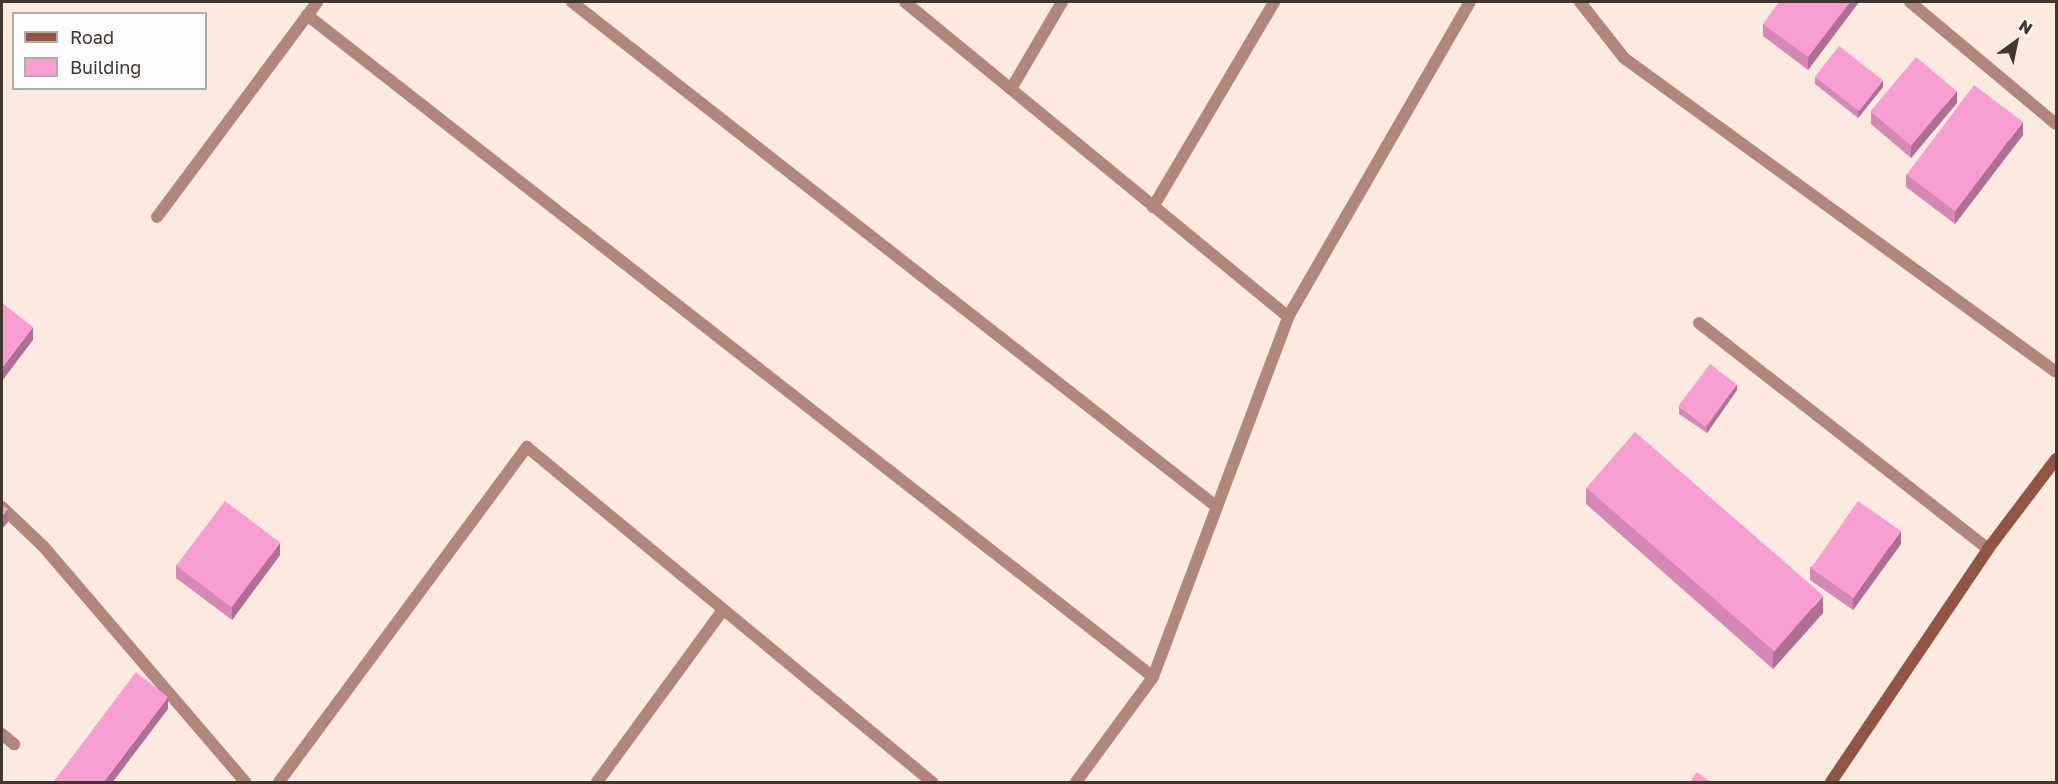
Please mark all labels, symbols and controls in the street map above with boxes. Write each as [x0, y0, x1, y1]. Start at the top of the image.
legend [12, 12, 207, 90]
north arrow [1986, 12, 2046, 72]
text: N [2015, 15, 2036, 39]
text: Road [70, 26, 114, 48]
text: Building [70, 56, 141, 78]

